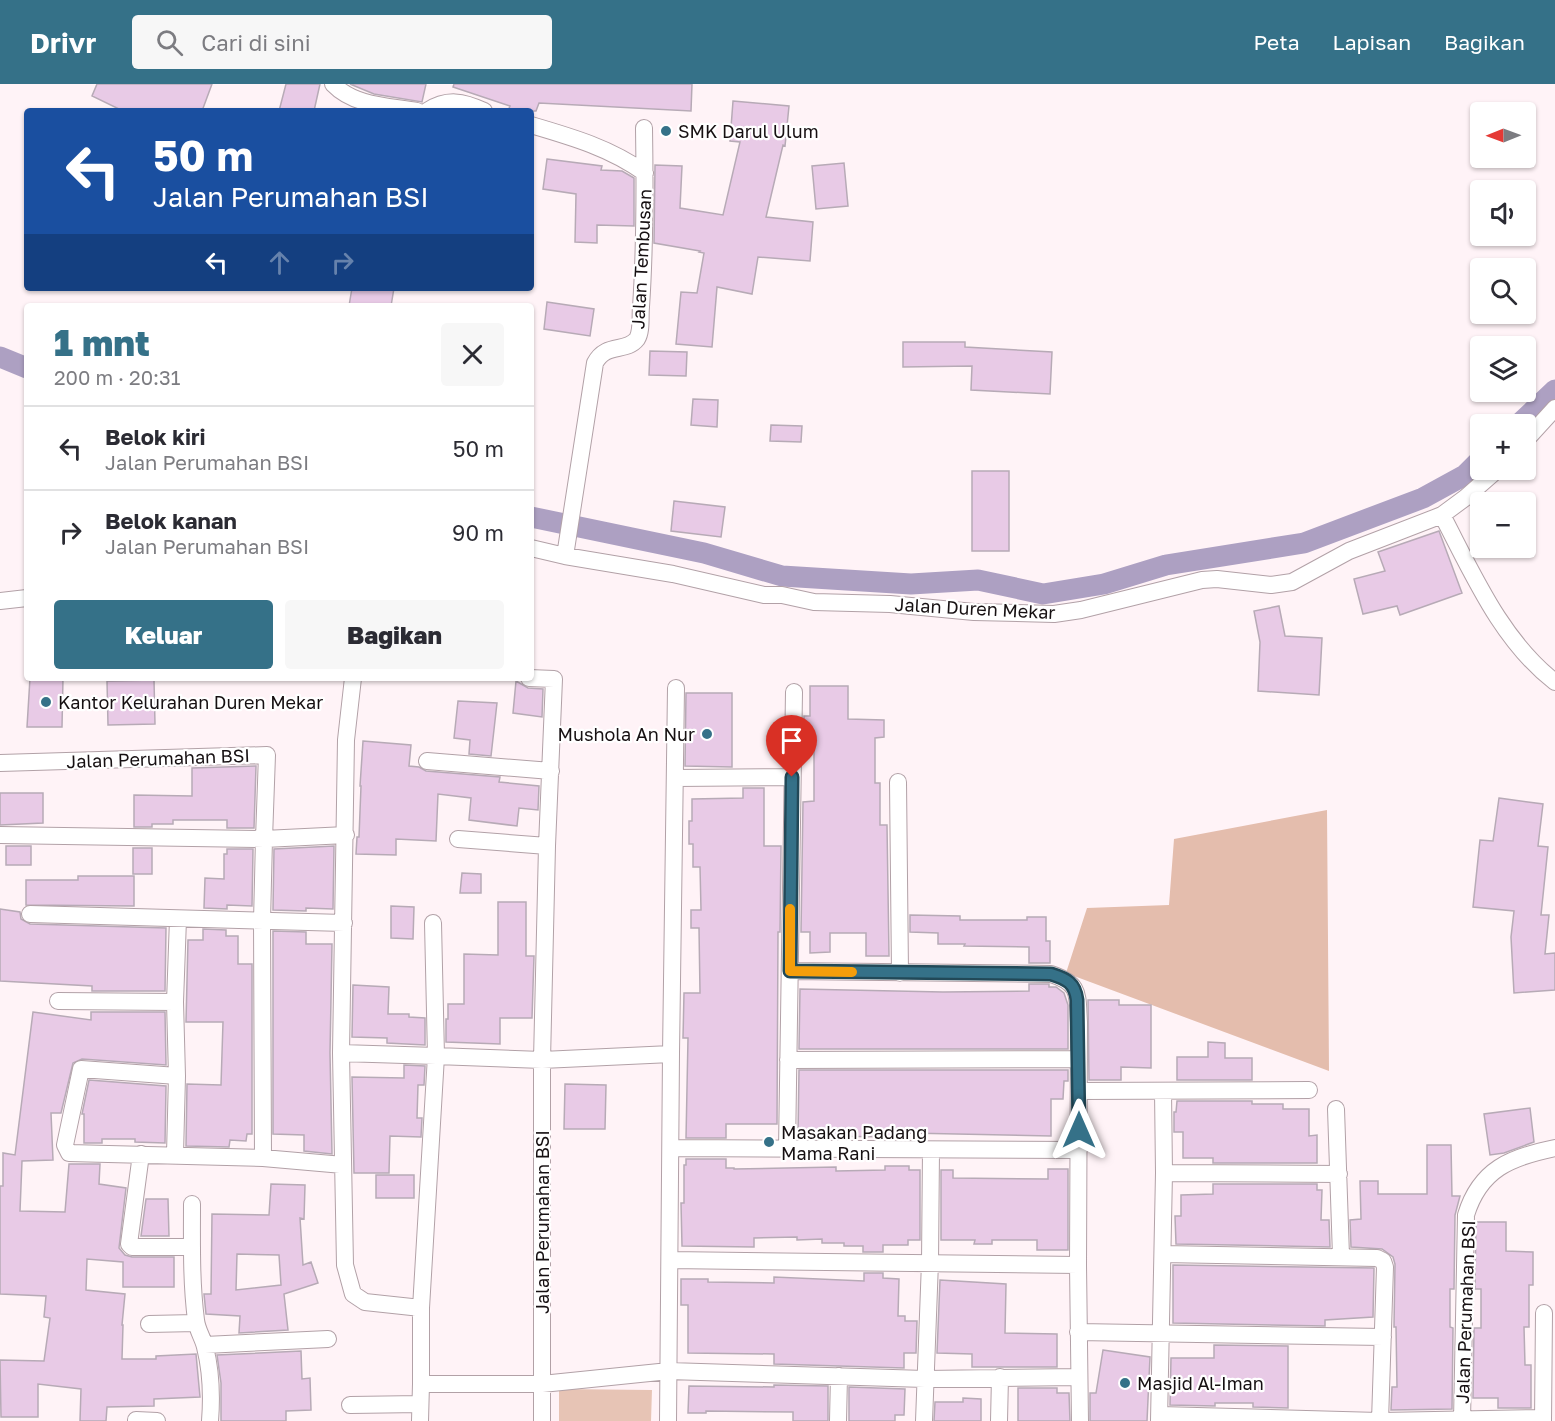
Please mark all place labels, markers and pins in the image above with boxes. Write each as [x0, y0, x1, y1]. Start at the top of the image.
place label: SMK Darul Ulum [678, 120, 819, 142]
marker: SMK Darul Ulum [659, 124, 673, 138]
place label: Kantor Kelurahan Duren Mekar [58, 691, 323, 713]
marker: Kantor Kelurahan Duren Mekar [39, 695, 53, 709]
pin [766, 715, 817, 777]
place label: Mushola An Nur [558, 723, 695, 745]
marker: Mushola An Nur [700, 727, 714, 741]
place label: Masakan Padang Mama Rani [781, 1121, 927, 1164]
marker: Masakan Padang Mama Rani [762, 1135, 776, 1149]
place label: Masjid Al-Iman [1137, 1372, 1264, 1394]
marker: Masjid Al-Iman [1118, 1376, 1132, 1390]

